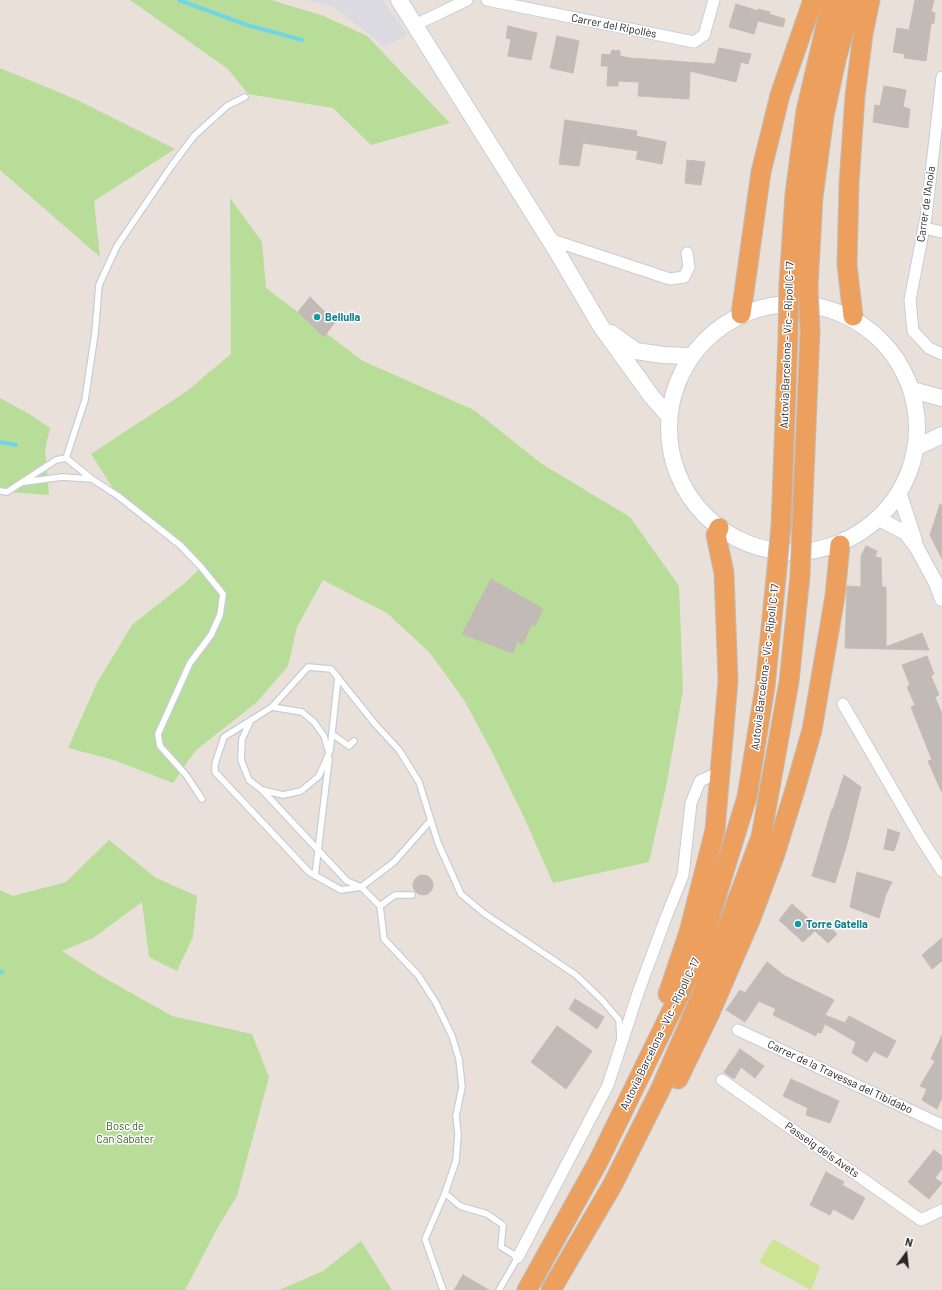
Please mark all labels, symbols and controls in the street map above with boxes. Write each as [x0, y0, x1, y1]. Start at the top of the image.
street label: Carrer del Ripollès [570, 11, 658, 41]
street label: Carrer de l'Anoia [914, 165, 938, 243]
street label: Autovia Barcelona - Vic - Ripoll C-17 [777, 261, 797, 429]
place label: Bellulla [325, 310, 360, 324]
marker: Bellulla [312, 312, 322, 322]
street label: Autovia Barcelona - Vic - Ripoll C-17 [748, 583, 782, 751]
place label: Torre Gatella [806, 917, 868, 931]
marker: Torre Gatella [793, 919, 803, 929]
street label: Autovia Barcelona - Vic - Ripoll C-17 [617, 956, 703, 1112]
street label: Carrer de la Travessa del Tibidabo [765, 1037, 915, 1117]
park label: Bosc de Can Sabater [96, 1119, 154, 1145]
street label: Passeig dels Avets [782, 1119, 862, 1181]
north arrow [886, 1234, 926, 1274]
text: N [904, 1235, 914, 1249]

